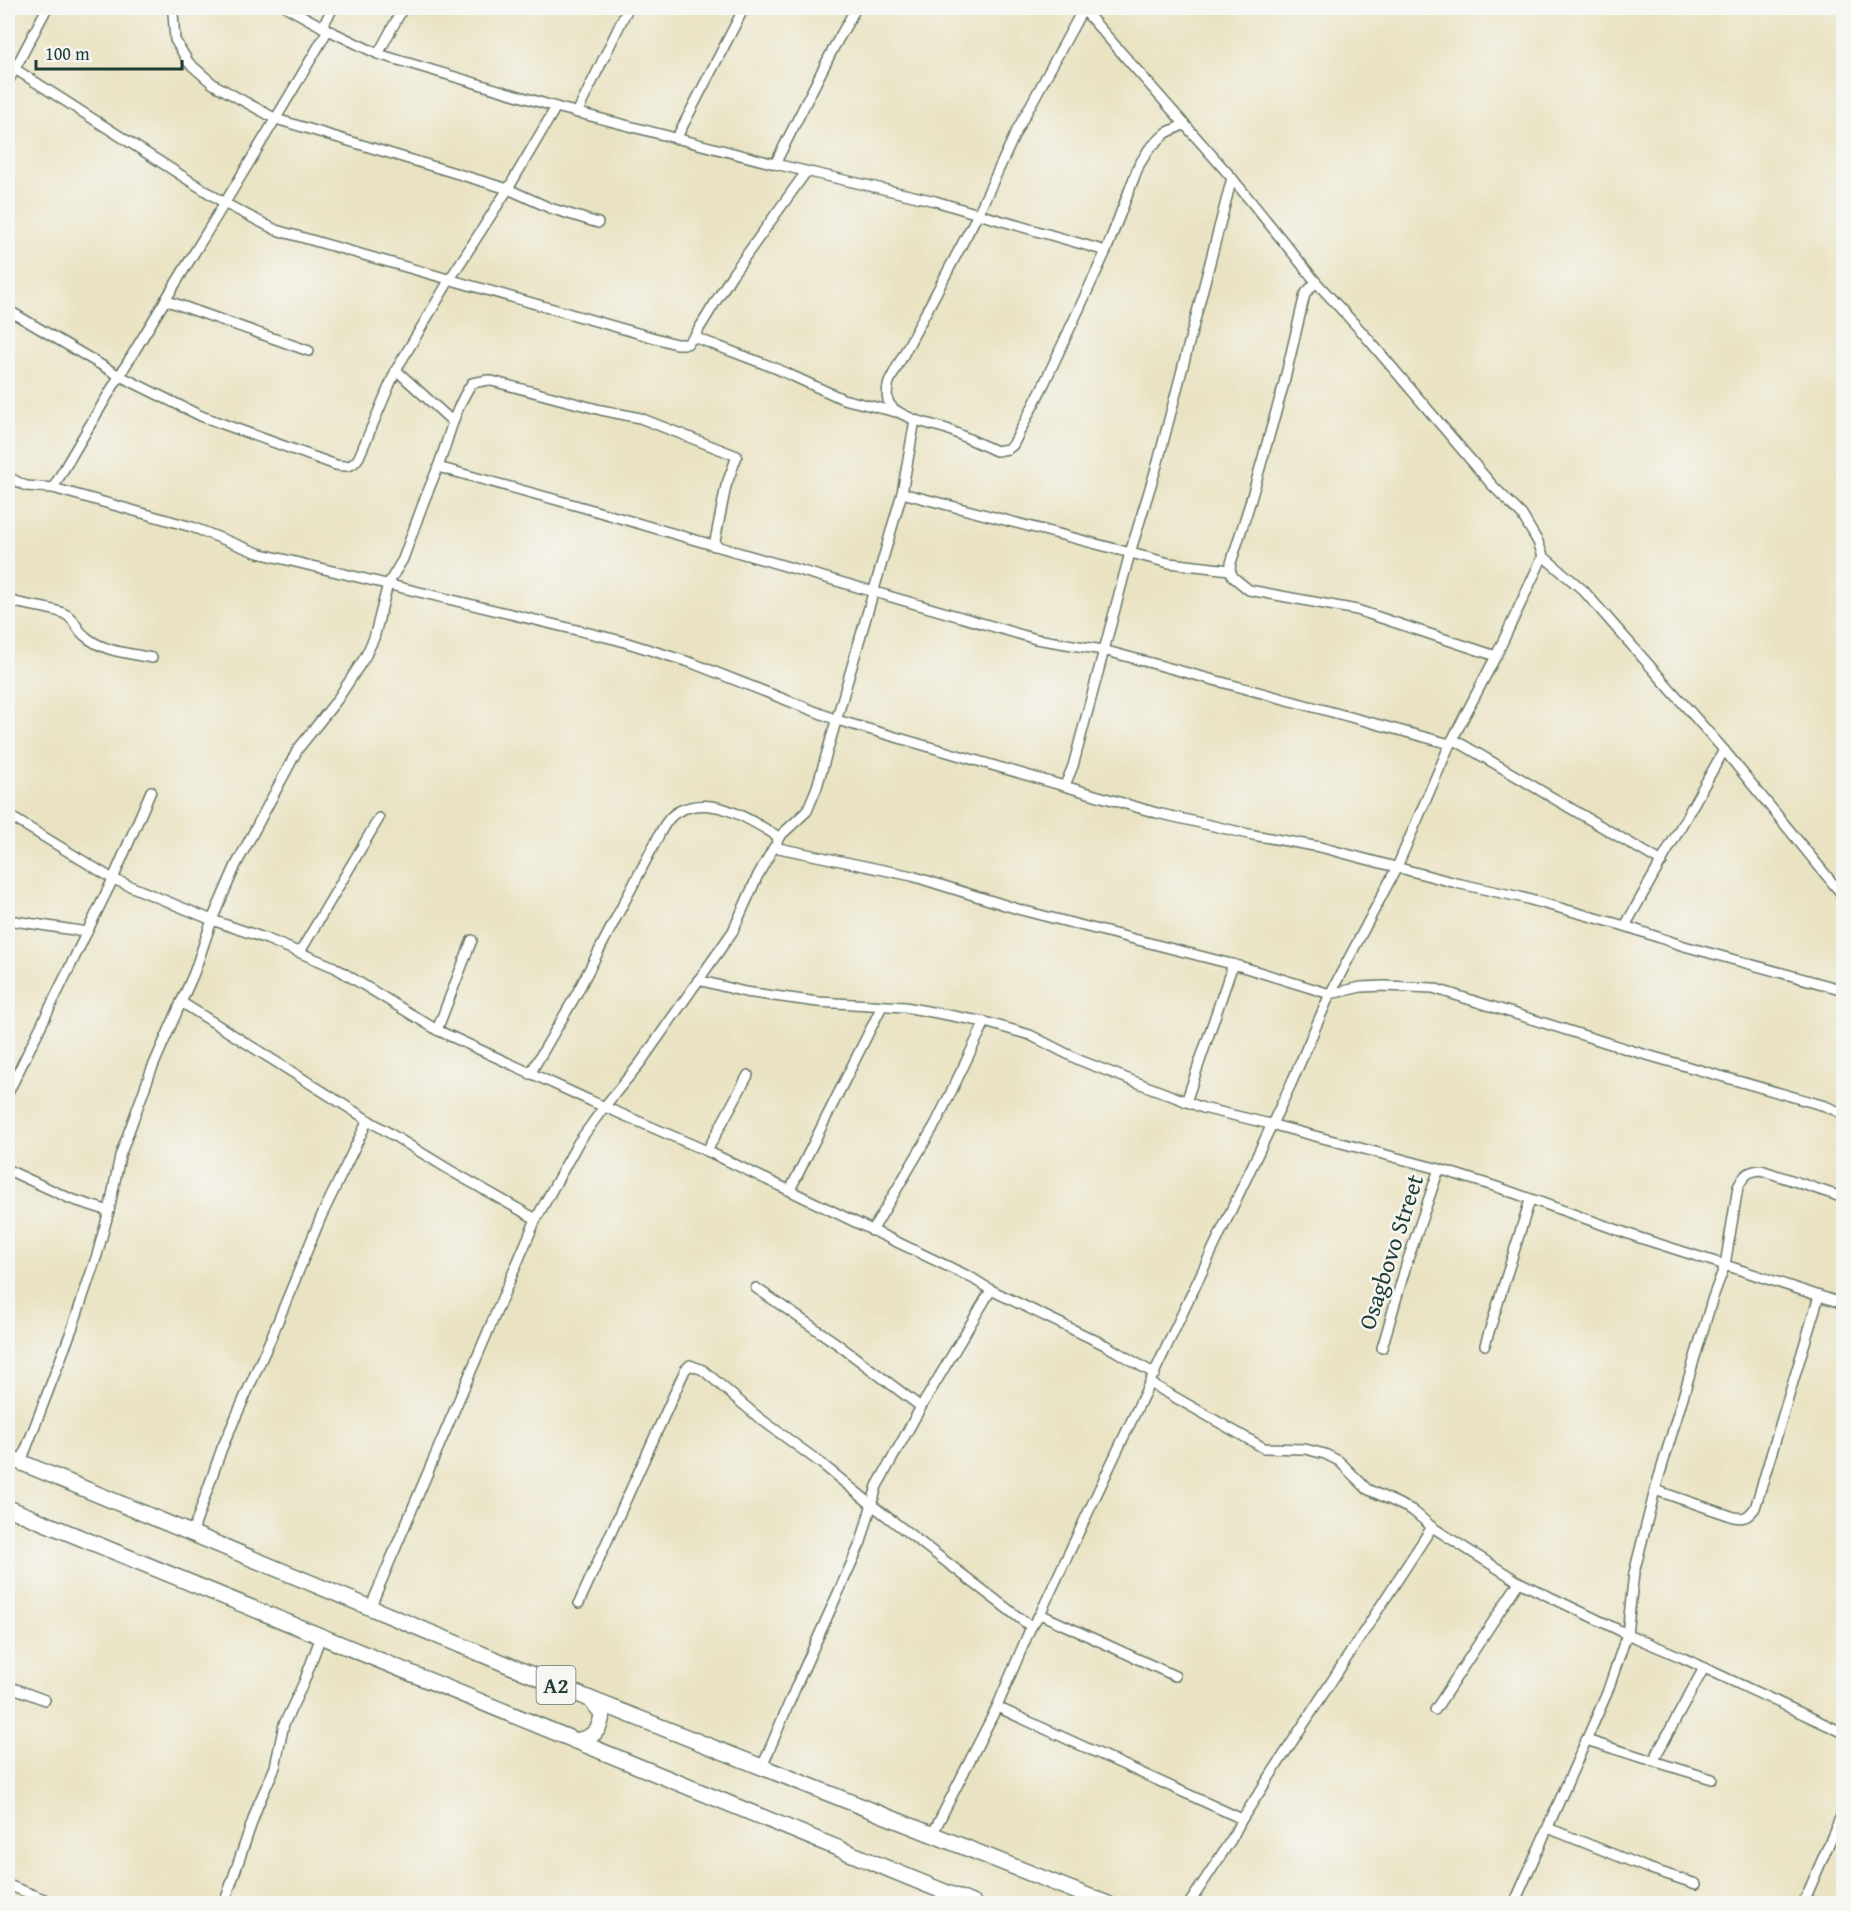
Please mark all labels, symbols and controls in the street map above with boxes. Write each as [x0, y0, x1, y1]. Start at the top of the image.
scale bar [36, 33, 182, 71]
text: 100 m [45, 40, 90, 67]
street label: Osagbovo Street [1349, 1169, 1432, 1334]
road number: A2 [536, 1666, 576, 1704]

